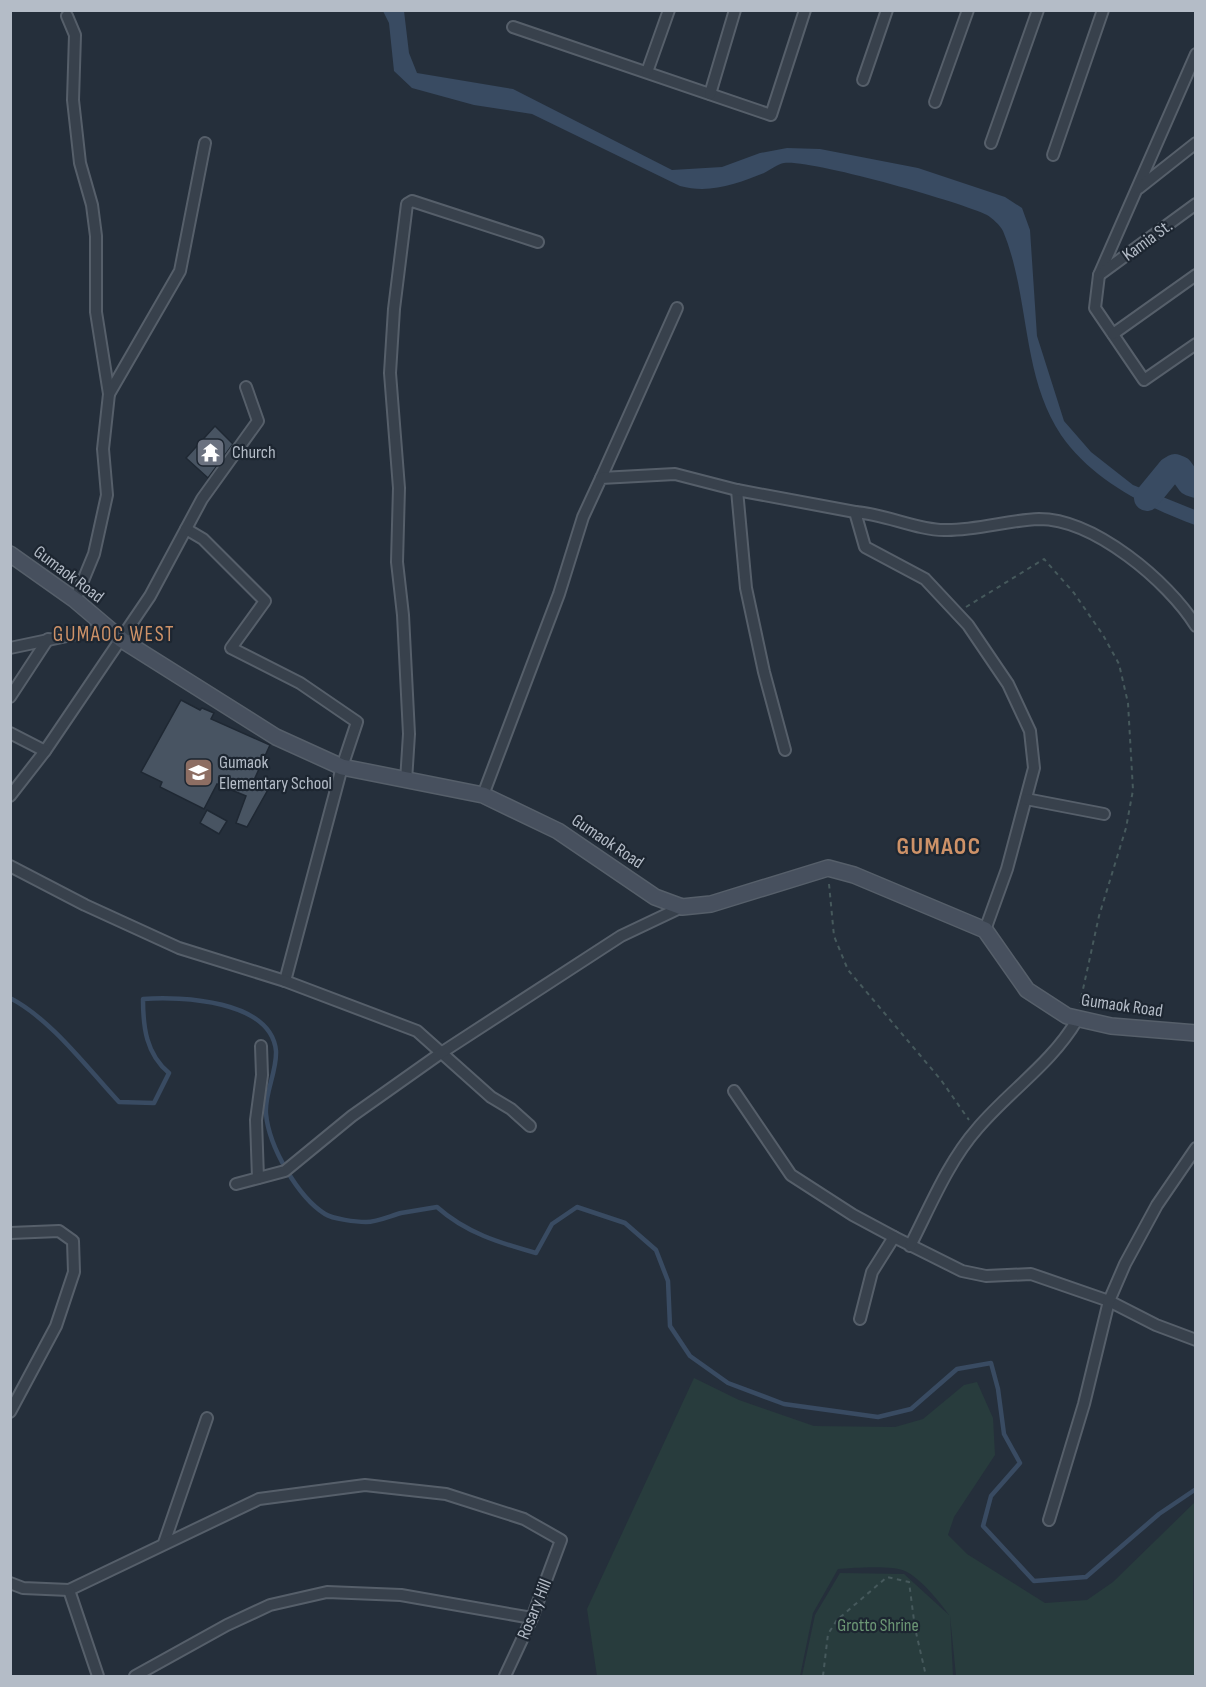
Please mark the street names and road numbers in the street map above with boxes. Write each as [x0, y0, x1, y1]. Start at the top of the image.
street label: Kamia St. [1118, 215, 1176, 265]
street label: Gumaok Road [30, 541, 108, 608]
street label: Gumaok Road [568, 810, 648, 873]
street label: Gumaok Road [1080, 989, 1164, 1022]
street label: Rosary Hill [513, 1576, 556, 1642]

